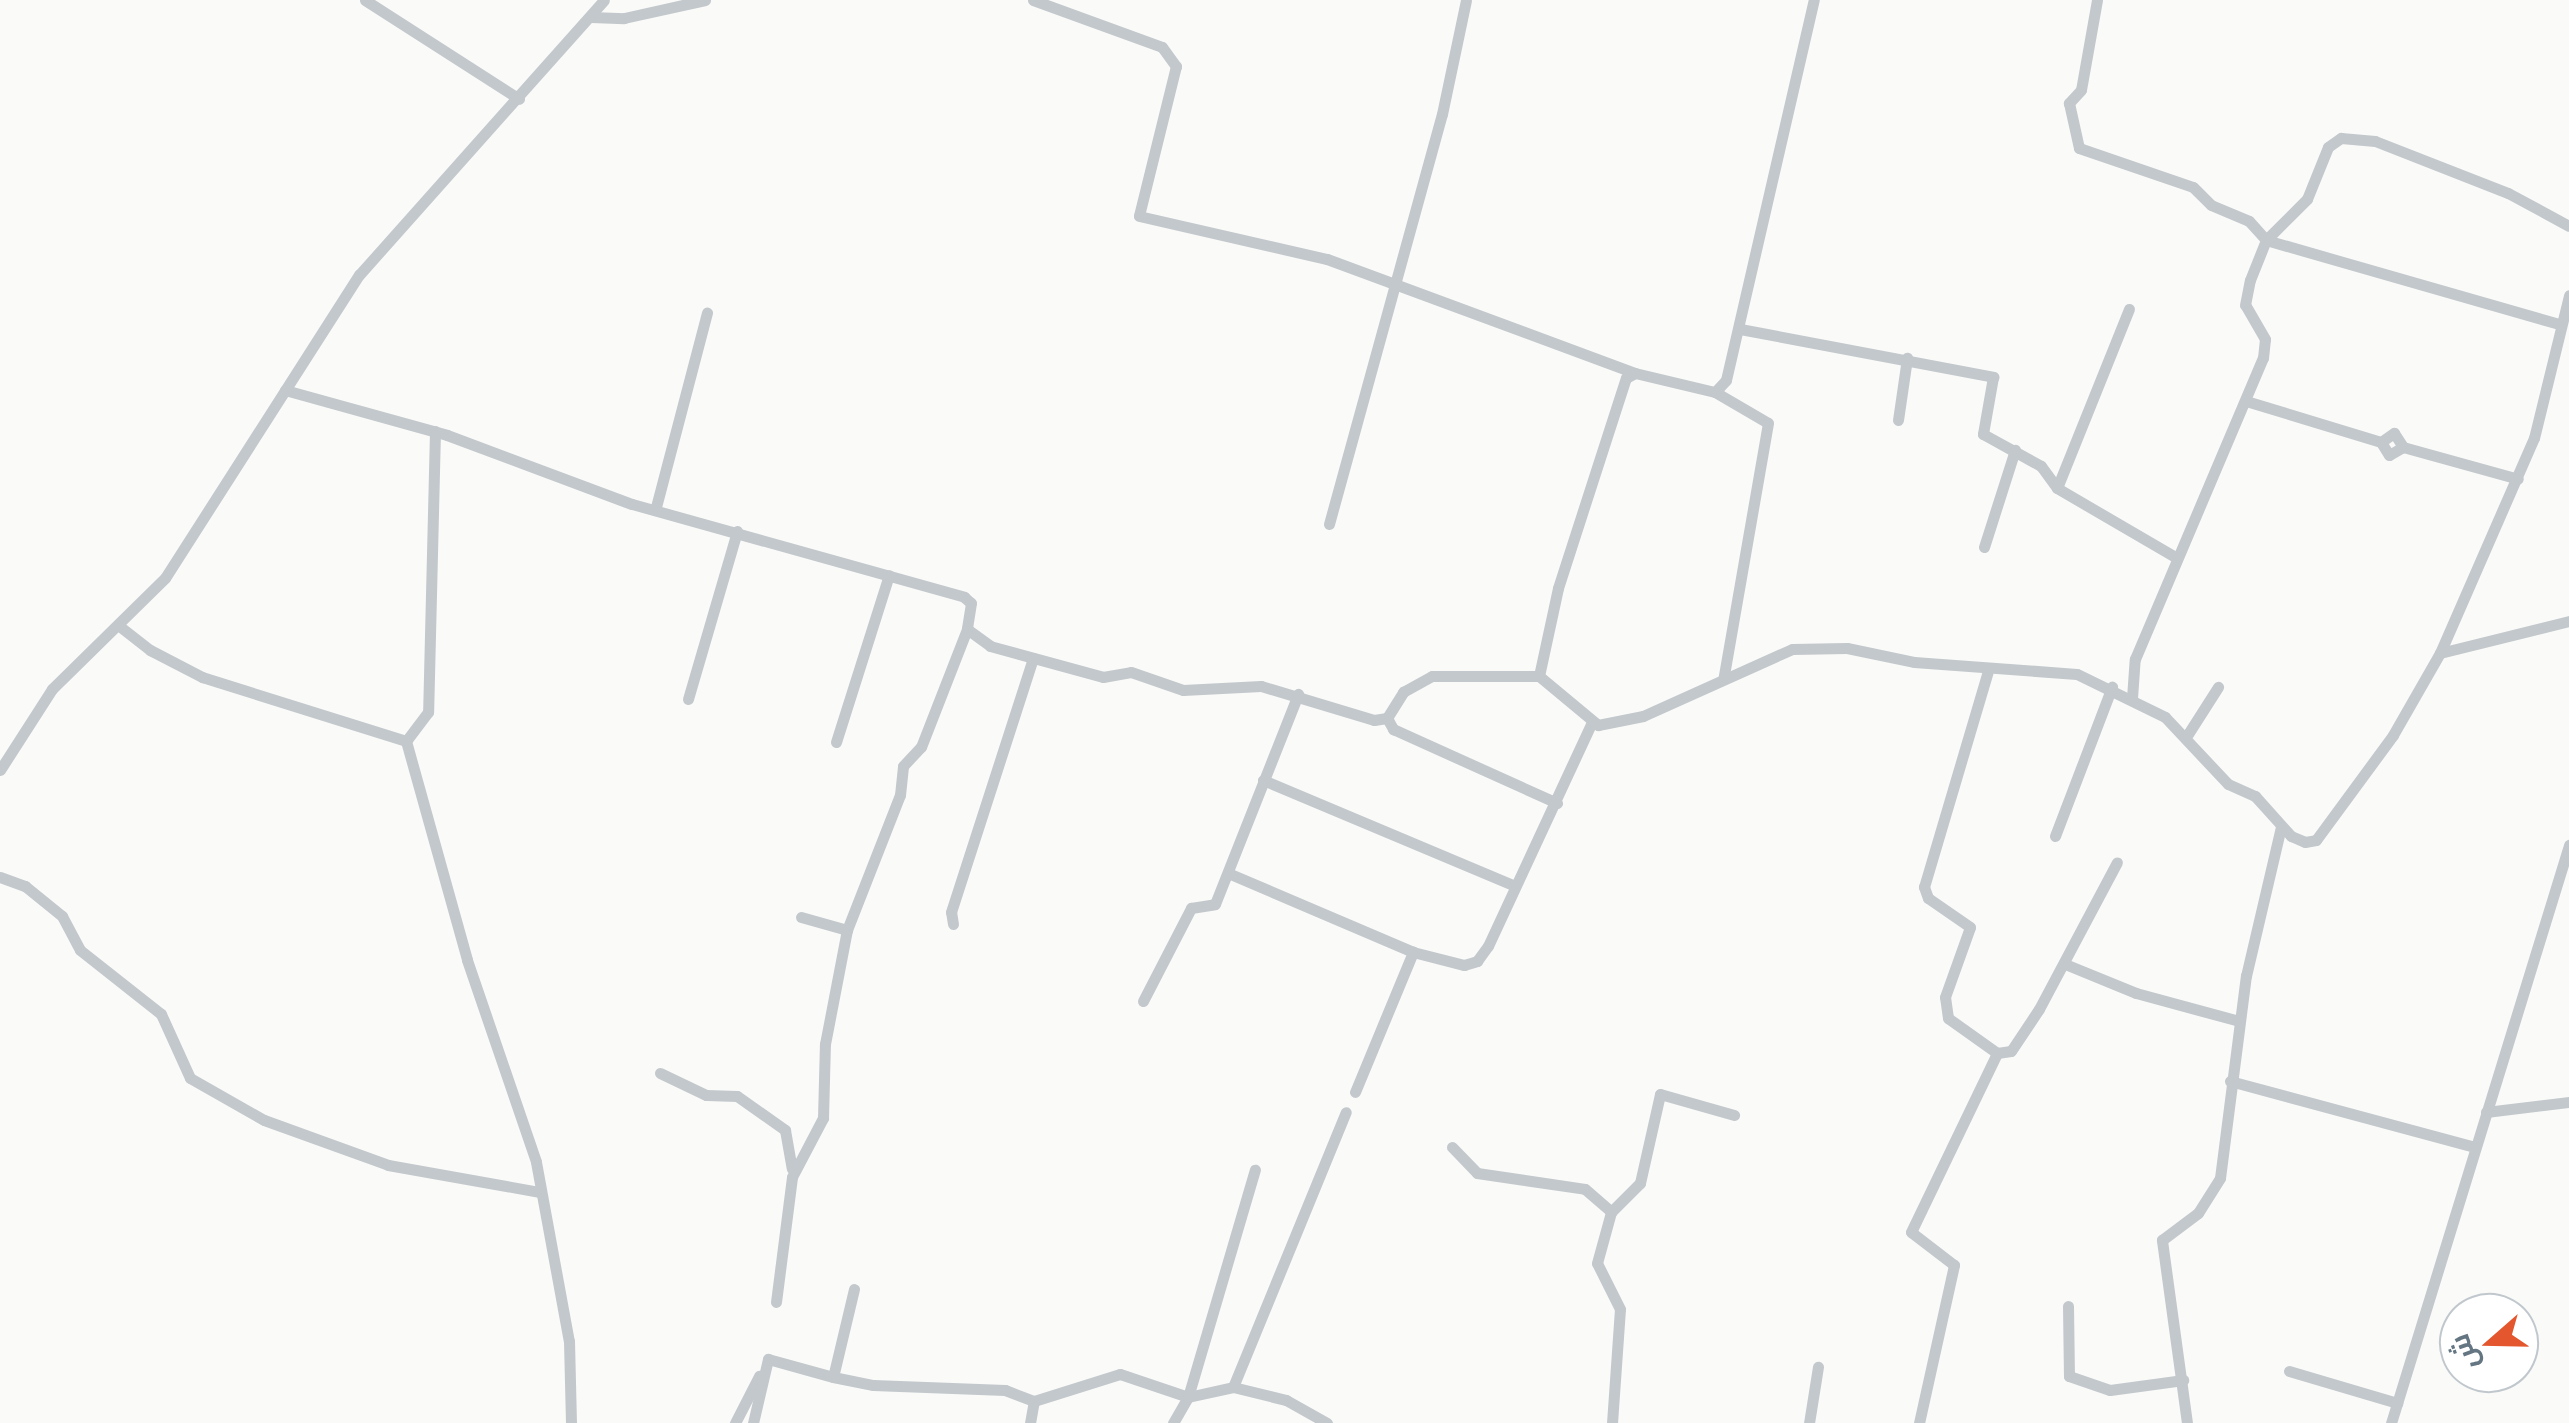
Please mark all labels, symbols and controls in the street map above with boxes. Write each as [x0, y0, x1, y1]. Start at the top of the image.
north arrow [2439, 1293, 2539, 1393]
text: ش [2439, 1329, 2487, 1376]

